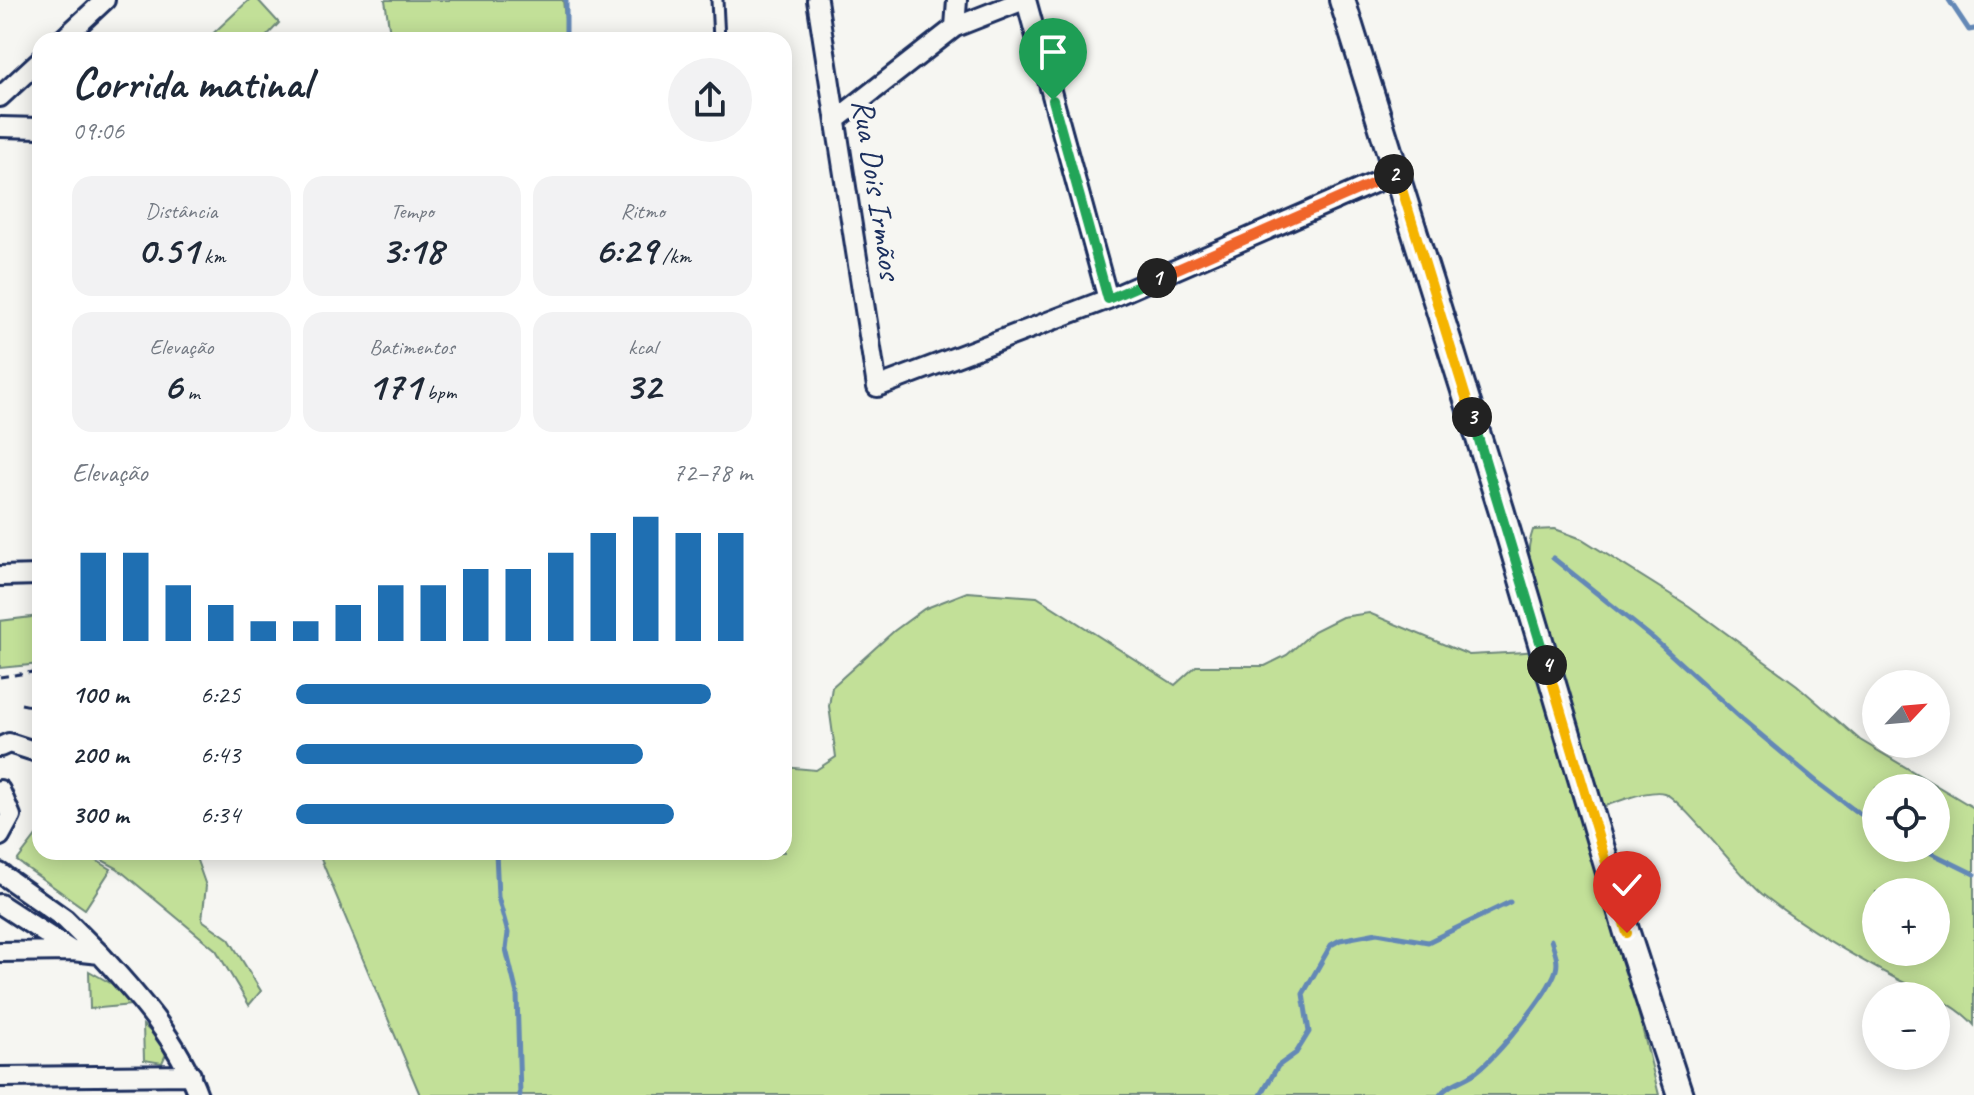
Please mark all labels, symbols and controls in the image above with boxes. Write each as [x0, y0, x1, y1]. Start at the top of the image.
pin [1019, 18, 1087, 100]
icon: arrive [1031, 30, 1075, 74]
text: Corrida matinal [72, 56, 310, 111]
button: share [668, 58, 752, 142]
street label: Rua Dois Irmãos [843, 96, 912, 285]
text: 09:06 [72, 114, 124, 147]
pin: 2 [1374, 154, 1414, 194]
text: 2 [1389, 160, 1399, 188]
text: Distância [145, 197, 217, 225]
text: Tempo [390, 197, 434, 225]
text: Ritmo [620, 197, 665, 225]
text: 0.51 [137, 225, 199, 275]
text: 3:18 [381, 225, 443, 275]
text: 6:29 [594, 225, 657, 275]
text: km [199, 242, 225, 270]
text: /km [657, 242, 691, 270]
pin: 1 [1137, 258, 1177, 298]
text: 1 [1152, 264, 1162, 292]
text: Elevação [149, 333, 213, 361]
text: Batimentos [369, 333, 455, 361]
text: kcal [628, 333, 657, 361]
text: 6 [163, 361, 182, 411]
text: 171 [367, 361, 421, 411]
text: 32 [625, 361, 661, 411]
text: m [182, 378, 200, 406]
text: bpm [421, 378, 457, 406]
pin: 3 [1452, 397, 1492, 437]
text: 3 [1467, 403, 1477, 431]
text: Elevação [72, 456, 147, 489]
text: 72–78 m [673, 456, 752, 489]
pin: 4 [1527, 645, 1567, 685]
text: 4 [1542, 651, 1552, 679]
north arrow [1862, 670, 1950, 758]
map controls [1862, 670, 1950, 1070]
text: 100 m [72, 678, 128, 711]
text: 6:25 [200, 678, 240, 711]
text: 200 m [72, 738, 128, 771]
text: 6:43 [200, 738, 240, 771]
button: locate [1862, 774, 1950, 862]
text: 300 m [72, 798, 128, 831]
text: 6:34 [200, 798, 240, 831]
pin [1593, 851, 1661, 933]
icon: check [1605, 863, 1649, 907]
button: + [1862, 878, 1950, 966]
button: − [1862, 982, 1950, 1070]

